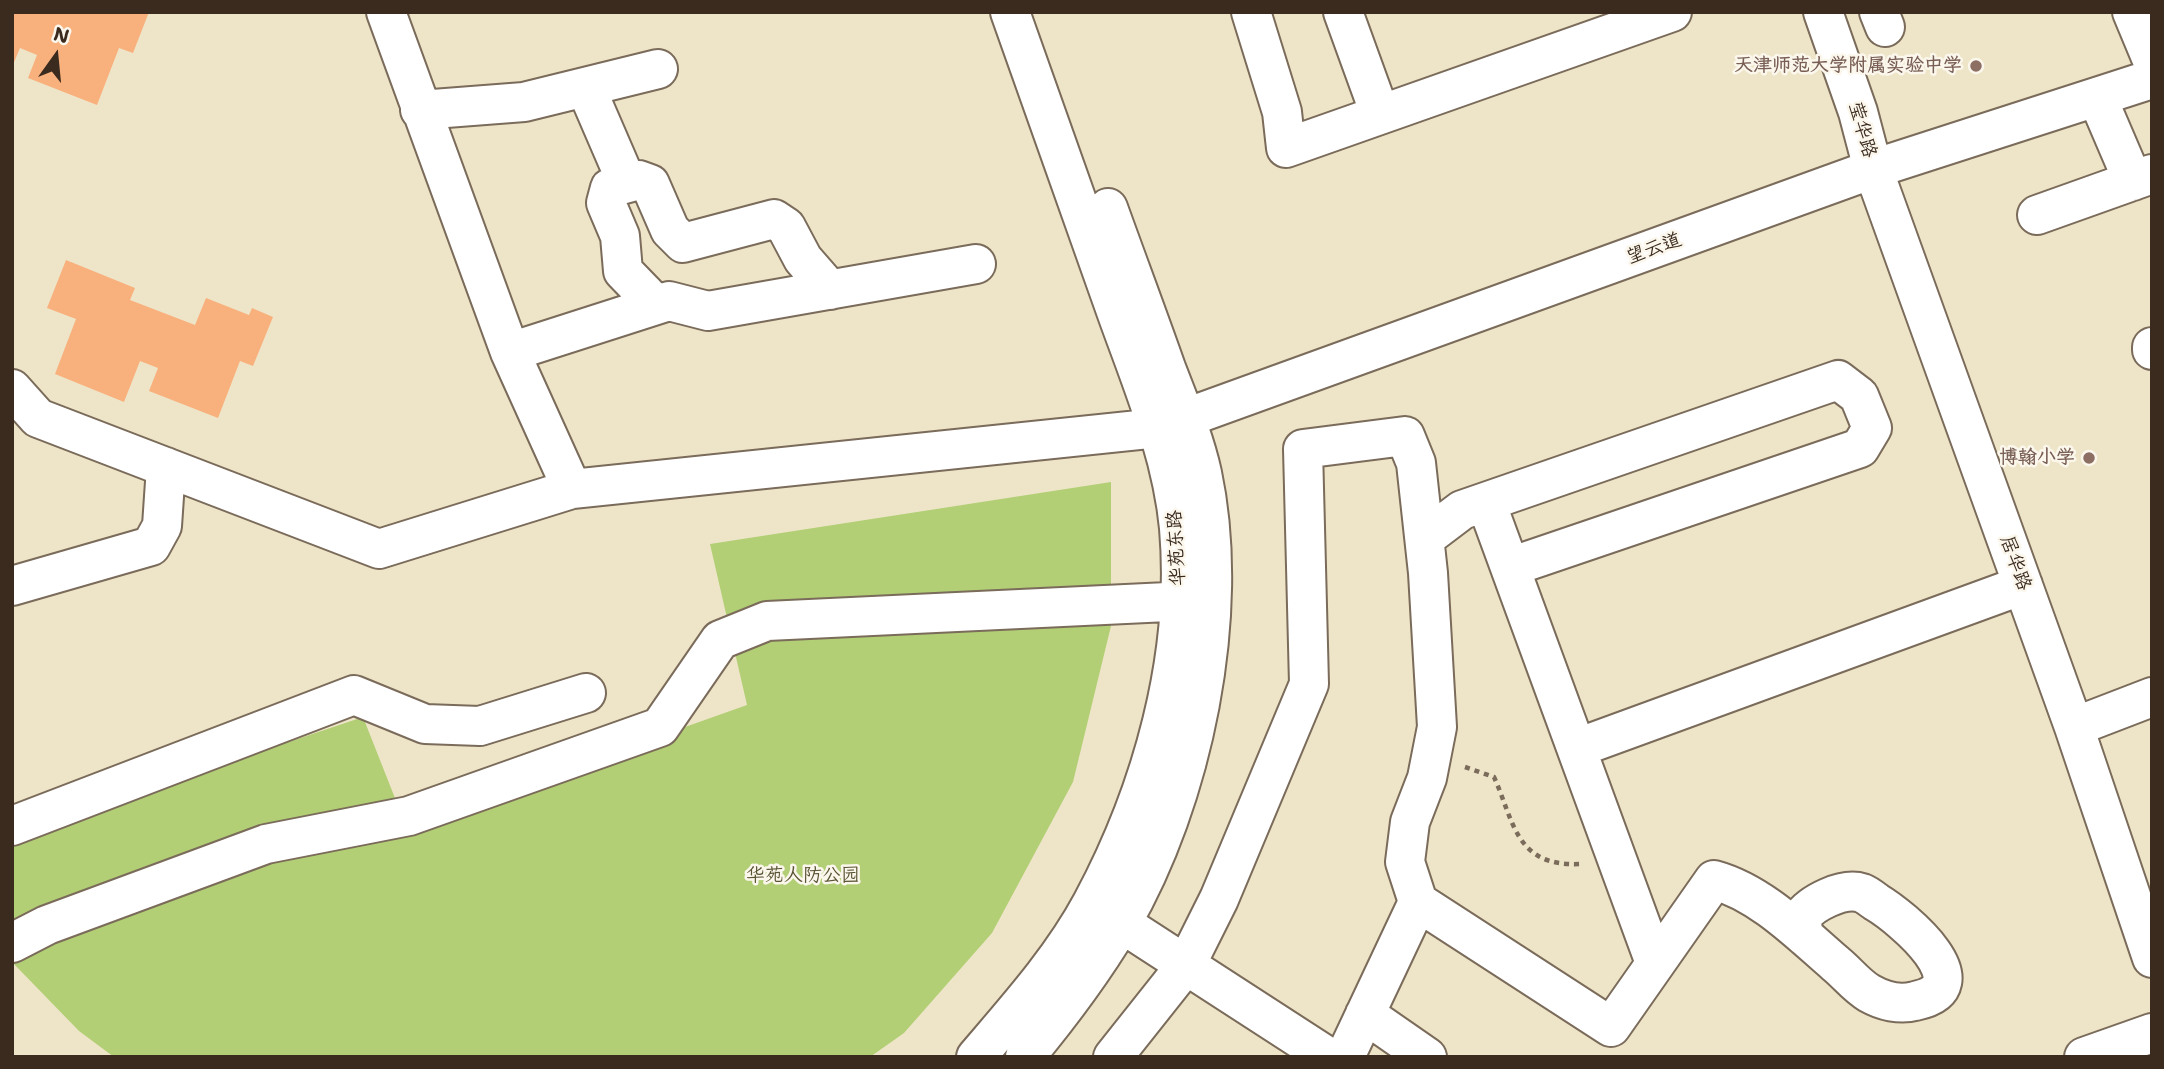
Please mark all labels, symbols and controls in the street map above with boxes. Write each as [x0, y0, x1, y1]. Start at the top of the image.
north arrow [21, 21, 91, 91]
text: N [51, 21, 72, 49]
place label: 天津师范大学附属实验中学 [1734, 55, 1962, 77]
marker: 天津师范大学附属实验中学 [1968, 58, 1984, 74]
street label: 莹华路 [1843, 99, 1881, 161]
street label: 望云道 [1623, 229, 1685, 269]
place label: 博翰小学 [1999, 447, 2075, 469]
marker: 博翰小学 [2081, 450, 2097, 466]
street label: 华苑东路 [1164, 509, 1190, 587]
street label: 居华路 [1995, 532, 2035, 594]
park label: 华苑人防公园 [746, 865, 860, 887]

